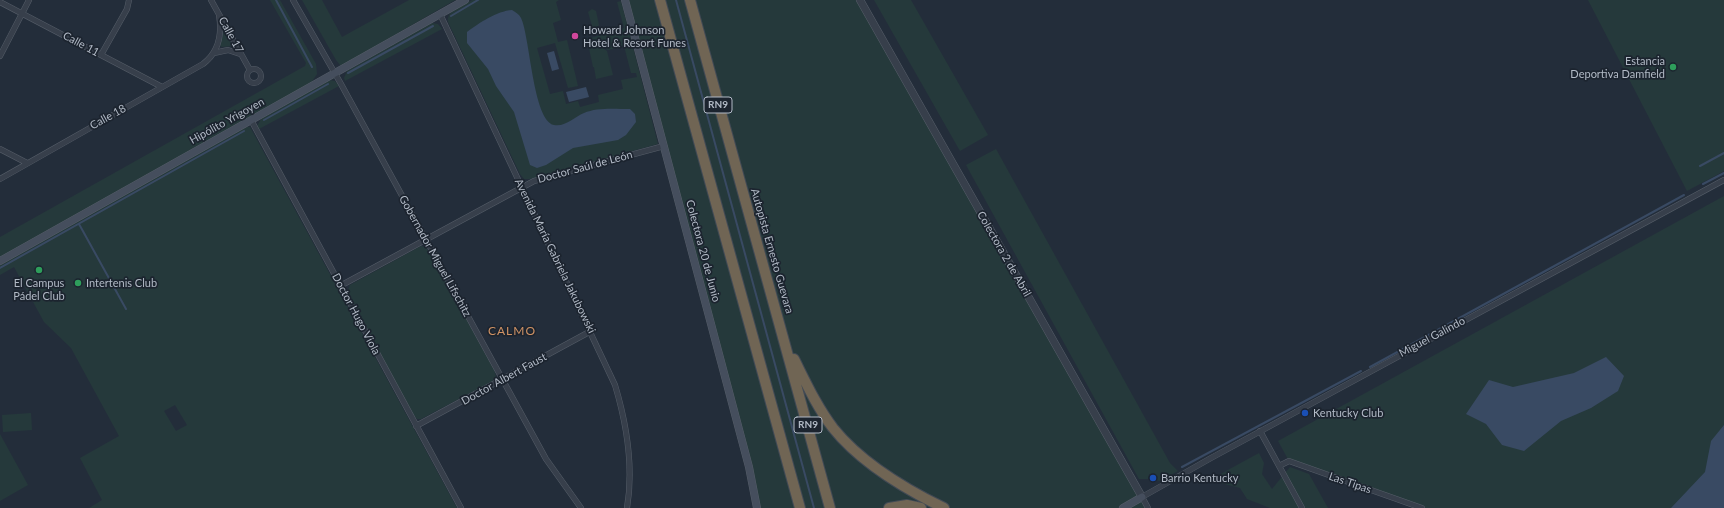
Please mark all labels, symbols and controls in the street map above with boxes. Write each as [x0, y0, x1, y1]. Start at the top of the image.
street label: Calle 17 [216, 15, 246, 55]
place label: Howard Johnson Hotel & Resort Funes [583, 23, 686, 49]
street label: Calle 11 [61, 29, 101, 59]
marker: Howard Johnson Hotel & Resort Funes [570, 31, 580, 41]
place label: Estancia Deportiva Damfield [1570, 54, 1665, 80]
marker: Estancia Deportiva Damfield [1668, 62, 1678, 72]
street label: Hipólito Yrigoyen [187, 95, 267, 147]
road number: RN9 [704, 97, 732, 113]
street label: Calle 18 [88, 102, 128, 132]
street label: Doctor Saúl de León [536, 148, 634, 186]
street label: Avenida María Gabriela Jakubowski [512, 176, 598, 336]
street label: Autopista Ernesto Guevara [748, 187, 796, 315]
street label: Gobernador Miguel Lifschitz [396, 193, 474, 319]
street label: Colectora 20 de Junio [683, 198, 723, 304]
street label: Colectora 2 de Abril [974, 209, 1034, 299]
marker: El Campus Pádel Club [34, 265, 44, 275]
street label: Doctor Hugo Viola [329, 271, 383, 357]
place label: El Campus Pádel Club [13, 276, 65, 302]
place label: Intertenis Club [86, 276, 157, 290]
marker: Intertenis Club [73, 278, 83, 288]
street label: Miguel Galindo [1397, 314, 1467, 360]
district label: CALMO [488, 324, 536, 338]
street label: Doctor Albert Faust [459, 350, 549, 408]
place label: Kentucky Club [1313, 406, 1383, 420]
marker: Kentucky Club [1300, 408, 1310, 418]
road number: RN9 [794, 417, 822, 433]
street label: Las Tipas [1327, 470, 1373, 496]
place label: Barrio Kentucky [1161, 471, 1239, 485]
marker: Barrio Kentucky [1148, 473, 1158, 483]

